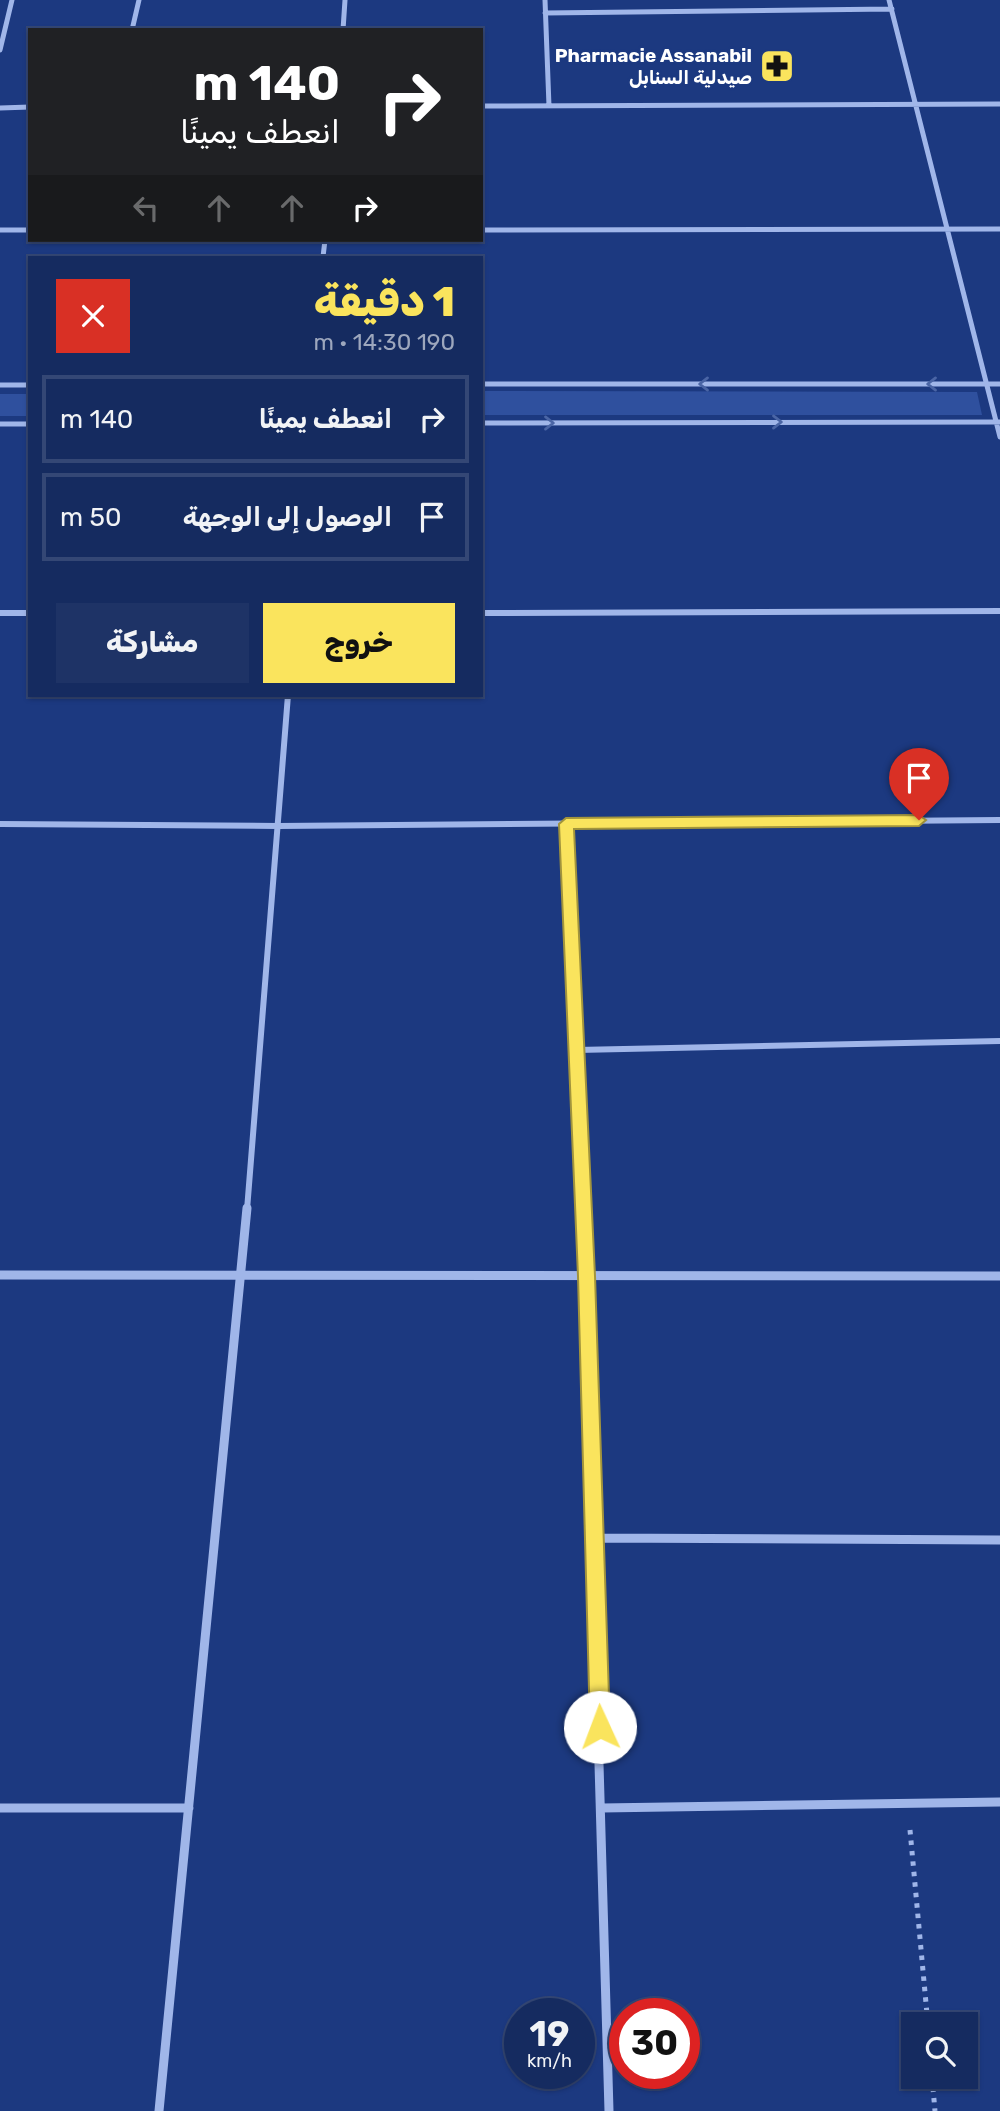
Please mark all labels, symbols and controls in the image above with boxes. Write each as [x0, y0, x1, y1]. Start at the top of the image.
place label: Pharmacie Assanabil صيدلية السنابل [555, 44, 752, 89]
pharmacy icon: Pharmacie Assanabil صيدلية السنابل [758, 47, 796, 85]
text: 140 m [194, 54, 340, 112]
icon: right [364, 56, 455, 147]
text: انعطف يمينًا [180, 113, 340, 151]
icon: left [127, 189, 165, 227]
icon: ahead [200, 189, 238, 227]
icon: ahead [273, 189, 311, 227]
icon: right [346, 189, 384, 227]
text: 1 دقيقة [314, 277, 455, 327]
button: close [56, 279, 130, 353]
text: 190 m · 14:30 [314, 328, 455, 356]
one-way arrow [699, 376, 709, 392]
one-way arrow [926, 376, 937, 392]
icon: right [413, 400, 451, 438]
text: 140 m [60, 404, 133, 435]
text: انعطف يمينًا [259, 404, 392, 435]
one-way arrow [772, 414, 783, 430]
one-way arrow [545, 415, 555, 431]
icon: arrive [413, 498, 451, 536]
text: 50 m [60, 502, 121, 533]
text: الوصول إلى الوجهة [183, 502, 392, 533]
button: مشاركة [56, 603, 249, 683]
button: خروج [263, 603, 455, 683]
pin [889, 748, 949, 820]
icon: arrive [900, 759, 938, 797]
position arrow [563, 1690, 637, 1764]
speed limit sign: 30 [609, 1998, 700, 2089]
map controls [901, 2012, 978, 2089]
button: search [901, 2012, 978, 2089]
text: 19 [530, 2013, 569, 2055]
text: km/h [527, 2050, 572, 2072]

